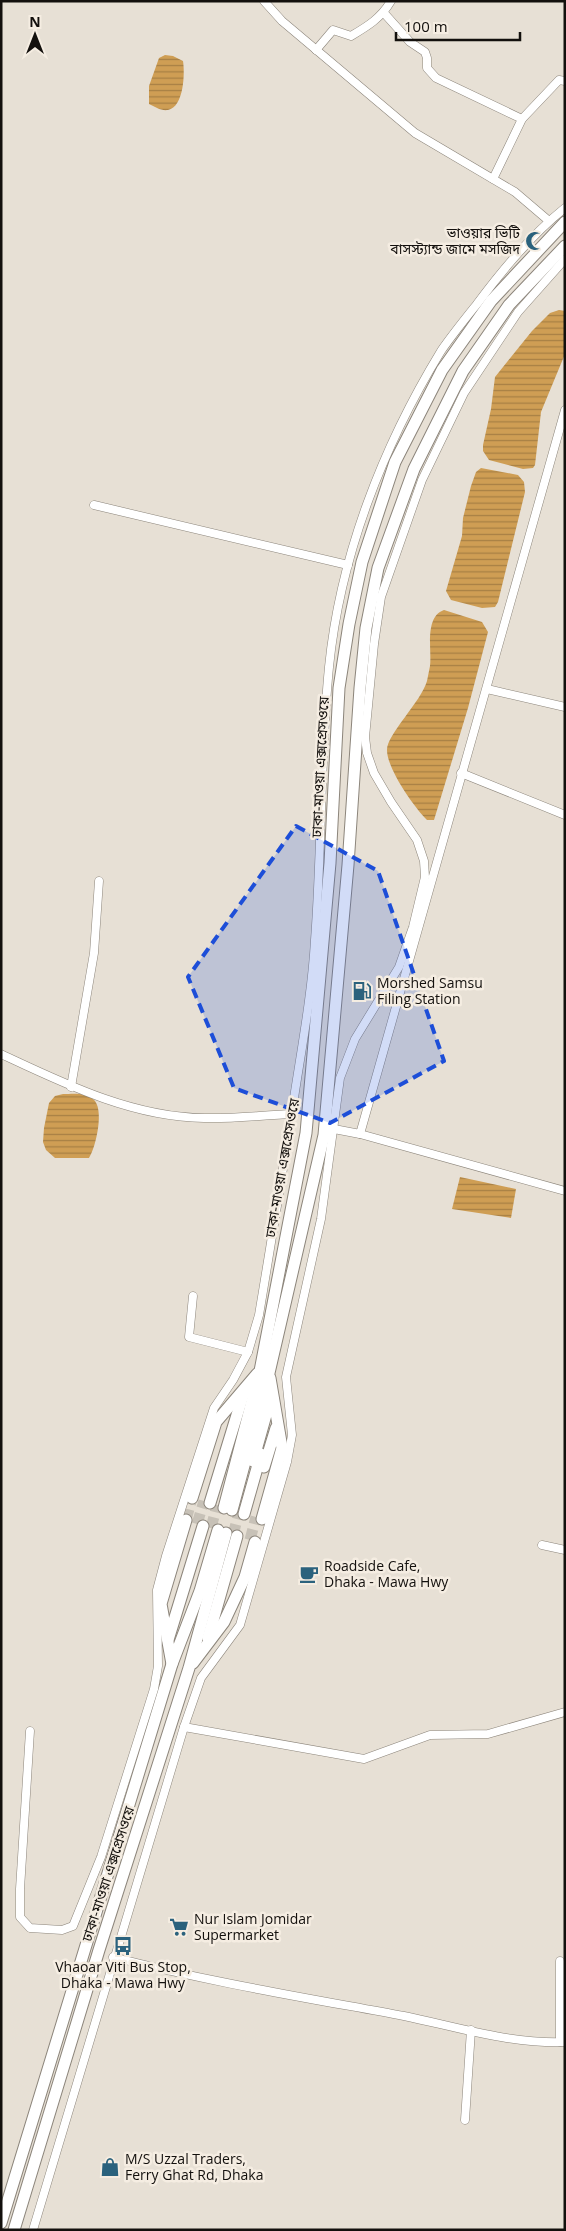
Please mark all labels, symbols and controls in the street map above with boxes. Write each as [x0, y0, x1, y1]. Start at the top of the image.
north arrow [10, 10, 60, 60]
scale bar [396, 10, 520, 42]
text: N [29, 12, 41, 31]
text: 100 m [404, 16, 448, 36]
place label: ভাওয়ার ভিটি বাসস্ট্যান্ড জামে মসজিদ [389, 223, 520, 258]
mosque icon: ভাওয়ার ভিটি বাসস্ট্যান্ড জামে মসজিদ [524, 230, 546, 252]
street label: ঢাকা-মাওয়া এক্সপ্রেসওয়ে [306, 696, 333, 839]
place label: Morshed Samsu Filing Station [377, 973, 483, 1008]
fuel station icon: Morshed Samsu Filing Station [351, 980, 373, 1002]
street label: ঢাকা-মাওয়া এক্সপ্রেসওয়ে [260, 1097, 303, 1240]
place label: Roadside Cafe, Dhaka - Mawa Hwy [324, 1556, 449, 1591]
cafe icon: Roadside Cafe, Dhaka - Mawa Hwy [298, 1563, 320, 1585]
street label: ঢাকা-মাওয়া এক্সপ্রেসওয়ে [76, 1804, 138, 1945]
place label: Nur Islam Jomidar Supermarket [194, 1909, 312, 1944]
supermarket icon: Nur Islam Jomidar Supermarket [168, 1916, 190, 1938]
bus stop icon: Vhaoar Viti Bus Stop, Dhaka - Mawa Hwy [112, 1935, 134, 1957]
place label: Vhaoar Viti Bus Stop, Dhaka - Mawa Hwy [55, 1957, 191, 1992]
place label: M/S Uzzal Traders, Ferry Ghat Rd, Dhaka [125, 2149, 263, 2184]
shop icon: M/S Uzzal Traders, Ferry Ghat Rd, Dhaka [99, 2156, 121, 2178]

